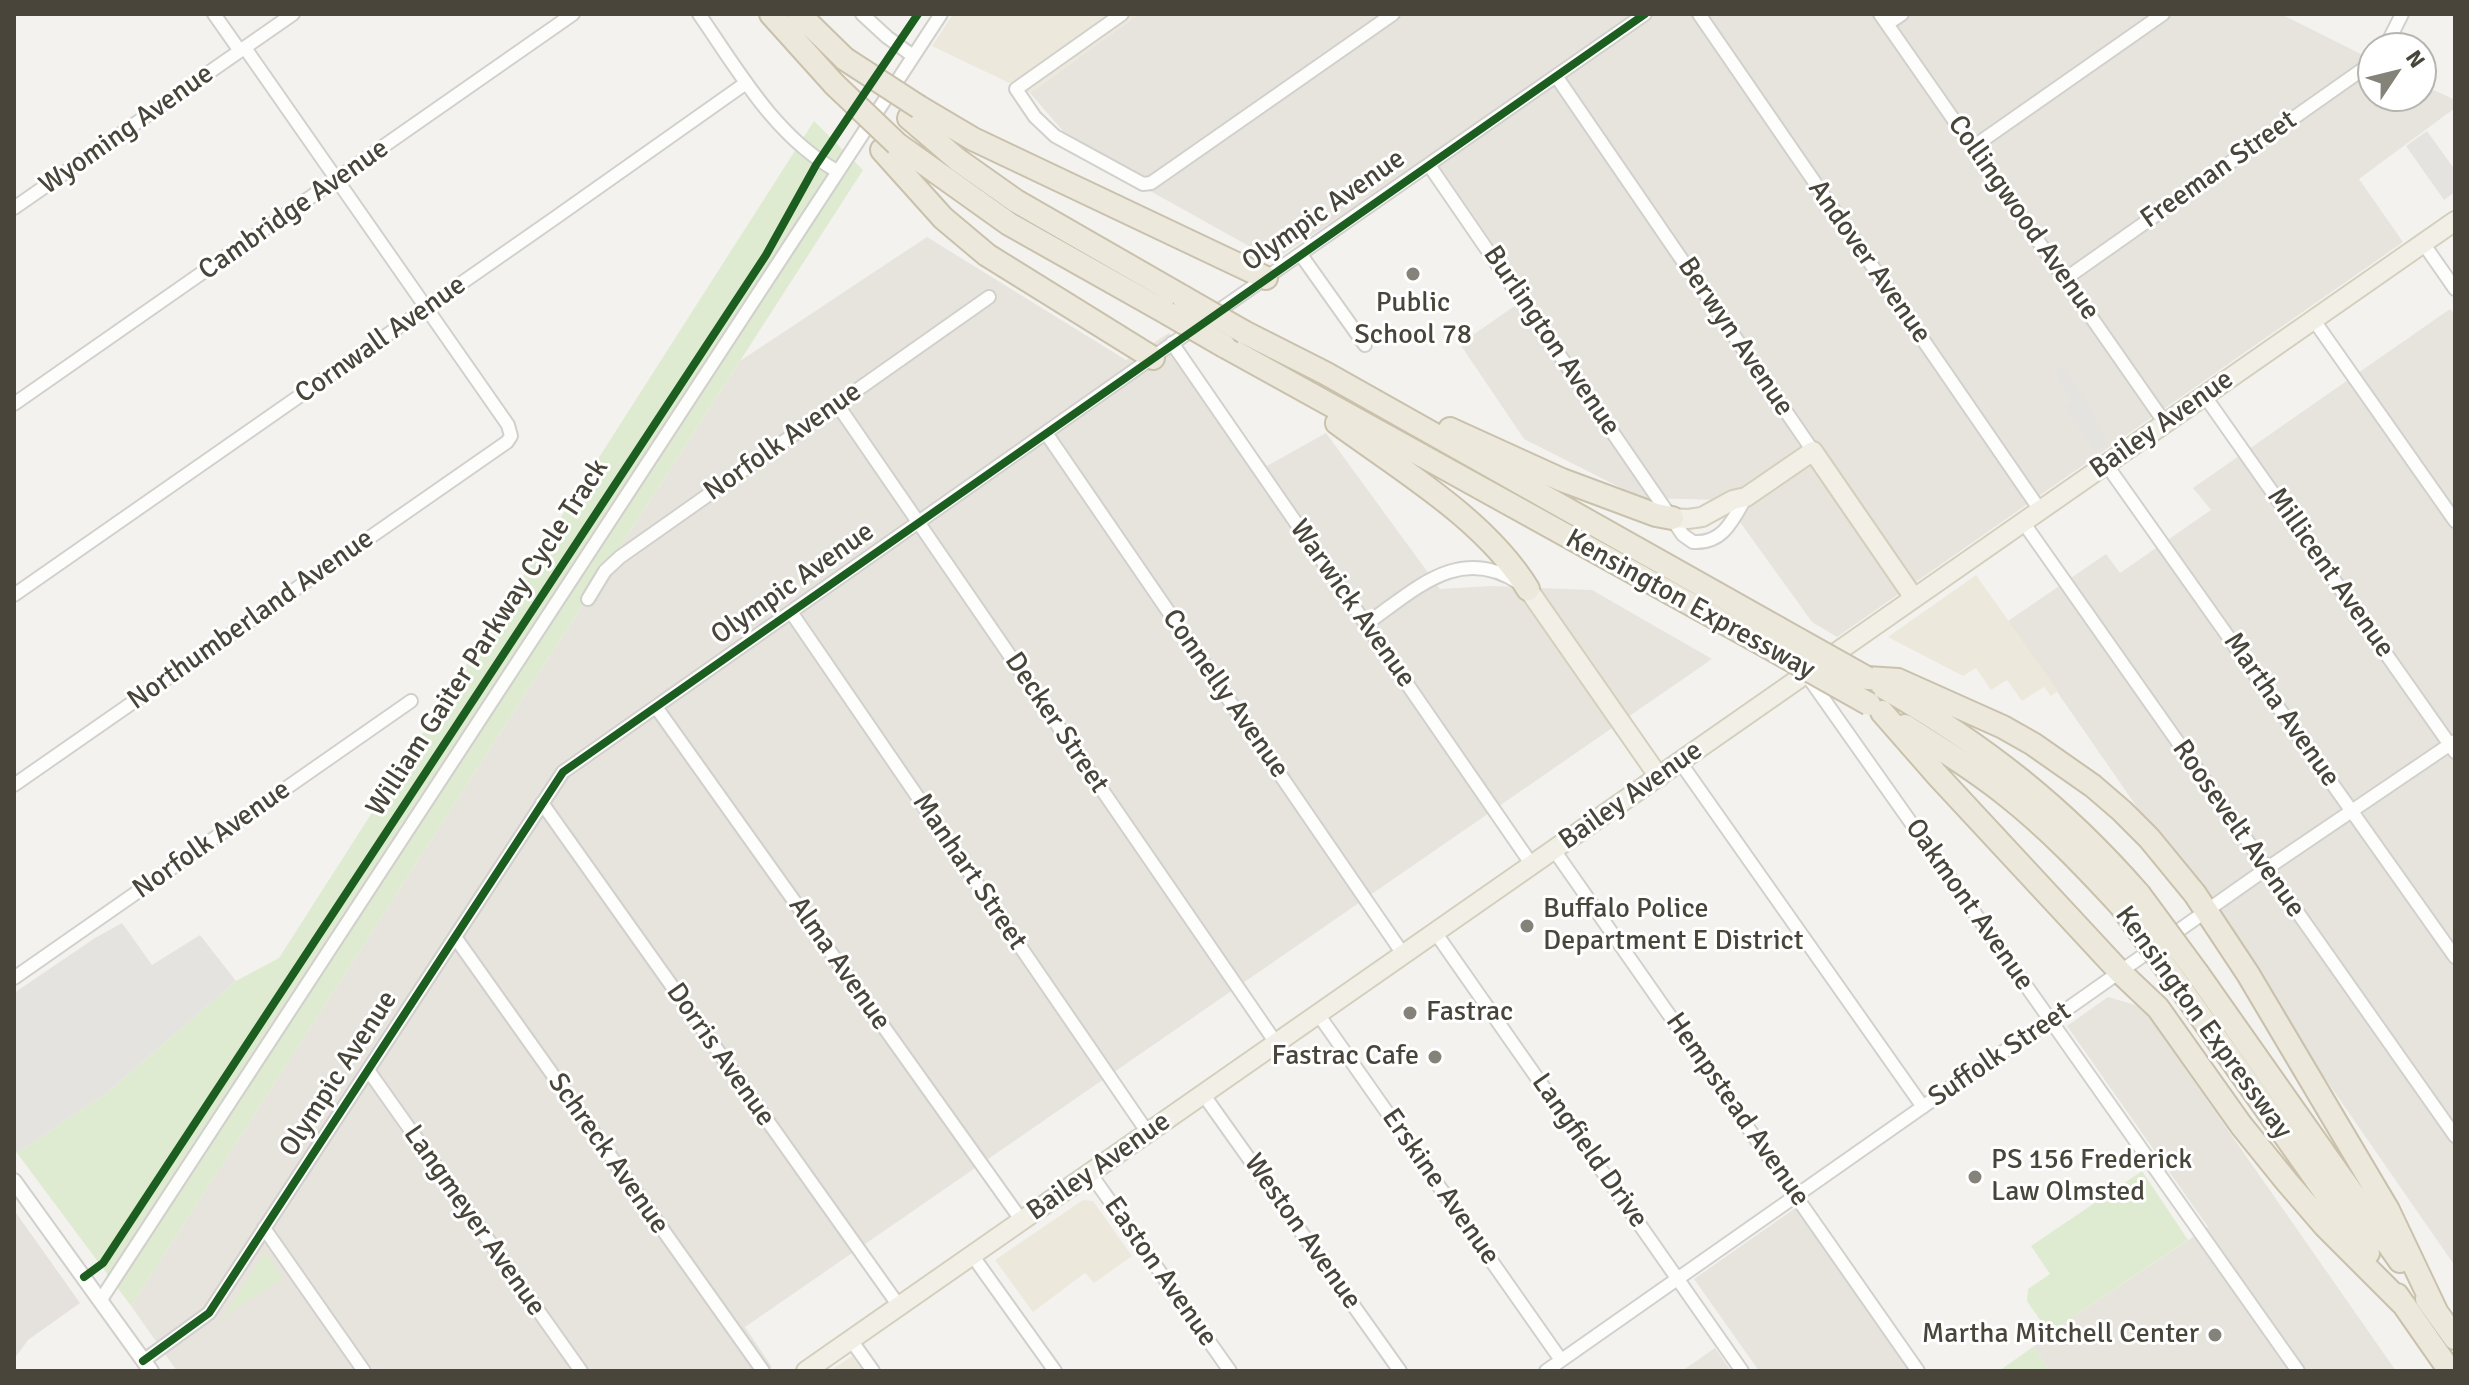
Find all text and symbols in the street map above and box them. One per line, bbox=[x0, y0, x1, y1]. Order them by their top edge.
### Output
north arrow bbox=[2357, 32, 2437, 112]
text: N bbox=[2400, 45, 2431, 73]
street label: Wyoming Avenue bbox=[34, 58, 220, 202]
street label: Freeman Street bbox=[2135, 104, 2303, 236]
street label: Collingwood Avenue bbox=[1940, 109, 2106, 327]
street label: Cambridge Avenue bbox=[193, 132, 395, 288]
street label: Olympic Avenue bbox=[1236, 142, 1412, 280]
street label: Andover Avenue bbox=[1800, 174, 1938, 350]
street label: Burlington Avenue bbox=[1475, 240, 1627, 442]
street label: Berwyn Avenue bbox=[1670, 251, 1800, 423]
marker: Public School 78 bbox=[1404, 265, 1422, 283]
street label: Cornwall Avenue bbox=[289, 269, 473, 411]
place label: Public School 78 bbox=[1354, 287, 1472, 353]
street label: Bailey Avenue bbox=[2084, 363, 2240, 487]
street label: Norfolk Avenue bbox=[698, 375, 868, 509]
street label: William Gaiter Parkway Cycle Track bbox=[360, 453, 616, 823]
street label: Millicent Avenue bbox=[2259, 482, 2401, 664]
street label: Warwick Avenue bbox=[1282, 514, 1422, 694]
street label: Olympic Avenue bbox=[705, 515, 881, 653]
street label: Northumberland Avenue bbox=[122, 522, 380, 718]
street label: Kensington Expressway bbox=[1560, 522, 1820, 688]
street label: Connelly Avenue bbox=[1154, 603, 1296, 785]
street label: Martha Avenue bbox=[2215, 626, 2347, 794]
street label: Decker Street bbox=[997, 646, 1115, 800]
street label: Bailey Avenue bbox=[1553, 734, 1709, 858]
street label: Roosevelt Avenue bbox=[2164, 734, 2312, 924]
street label: Norfolk Avenue bbox=[127, 773, 297, 907]
street label: Manhart Street bbox=[904, 787, 1034, 957]
street label: Oakmont Avenue bbox=[1897, 813, 2041, 997]
street label: Alma Avenue bbox=[781, 891, 897, 1037]
place label: Buffalo Police Department E District bbox=[1543, 893, 1804, 959]
street label: Kensington Expressway bbox=[2107, 900, 2299, 1146]
marker: Buffalo Police Department E District bbox=[1518, 917, 1536, 935]
street label: Dorris Avenue bbox=[658, 977, 782, 1133]
street label: Olympic Avenue bbox=[273, 985, 405, 1163]
street label: Suffolk Street bbox=[1922, 995, 2078, 1115]
place label: Fastrac bbox=[1426, 996, 1513, 1030]
marker: Fastrac bbox=[1401, 1004, 1419, 1022]
street label: Hempstead Avenue bbox=[1658, 1007, 1816, 1213]
place label: Fastrac Cafe bbox=[1272, 1040, 1419, 1074]
marker: Fastrac Cafe bbox=[1426, 1048, 1444, 1066]
street label: Schreck Avenue bbox=[540, 1067, 676, 1241]
street label: Langfield Drive bbox=[1523, 1067, 1655, 1235]
street label: Erskine Avenue bbox=[1374, 1102, 1506, 1272]
street label: Bailey Avenue bbox=[1021, 1105, 1177, 1229]
street label: Langmeyer Avenue bbox=[396, 1119, 552, 1323]
place label: PS 156 Frederick Law Olmsted bbox=[1991, 1144, 2192, 1210]
street label: Weston Avenue bbox=[1236, 1148, 1368, 1316]
marker: PS 156 Frederick Law Olmsted bbox=[1966, 1168, 1984, 1186]
street label: Easton Avenue bbox=[1096, 1191, 1224, 1353]
place label: Martha Mitchell Center bbox=[1922, 1318, 2199, 1352]
marker: Martha Mitchell Center bbox=[2206, 1326, 2224, 1344]

